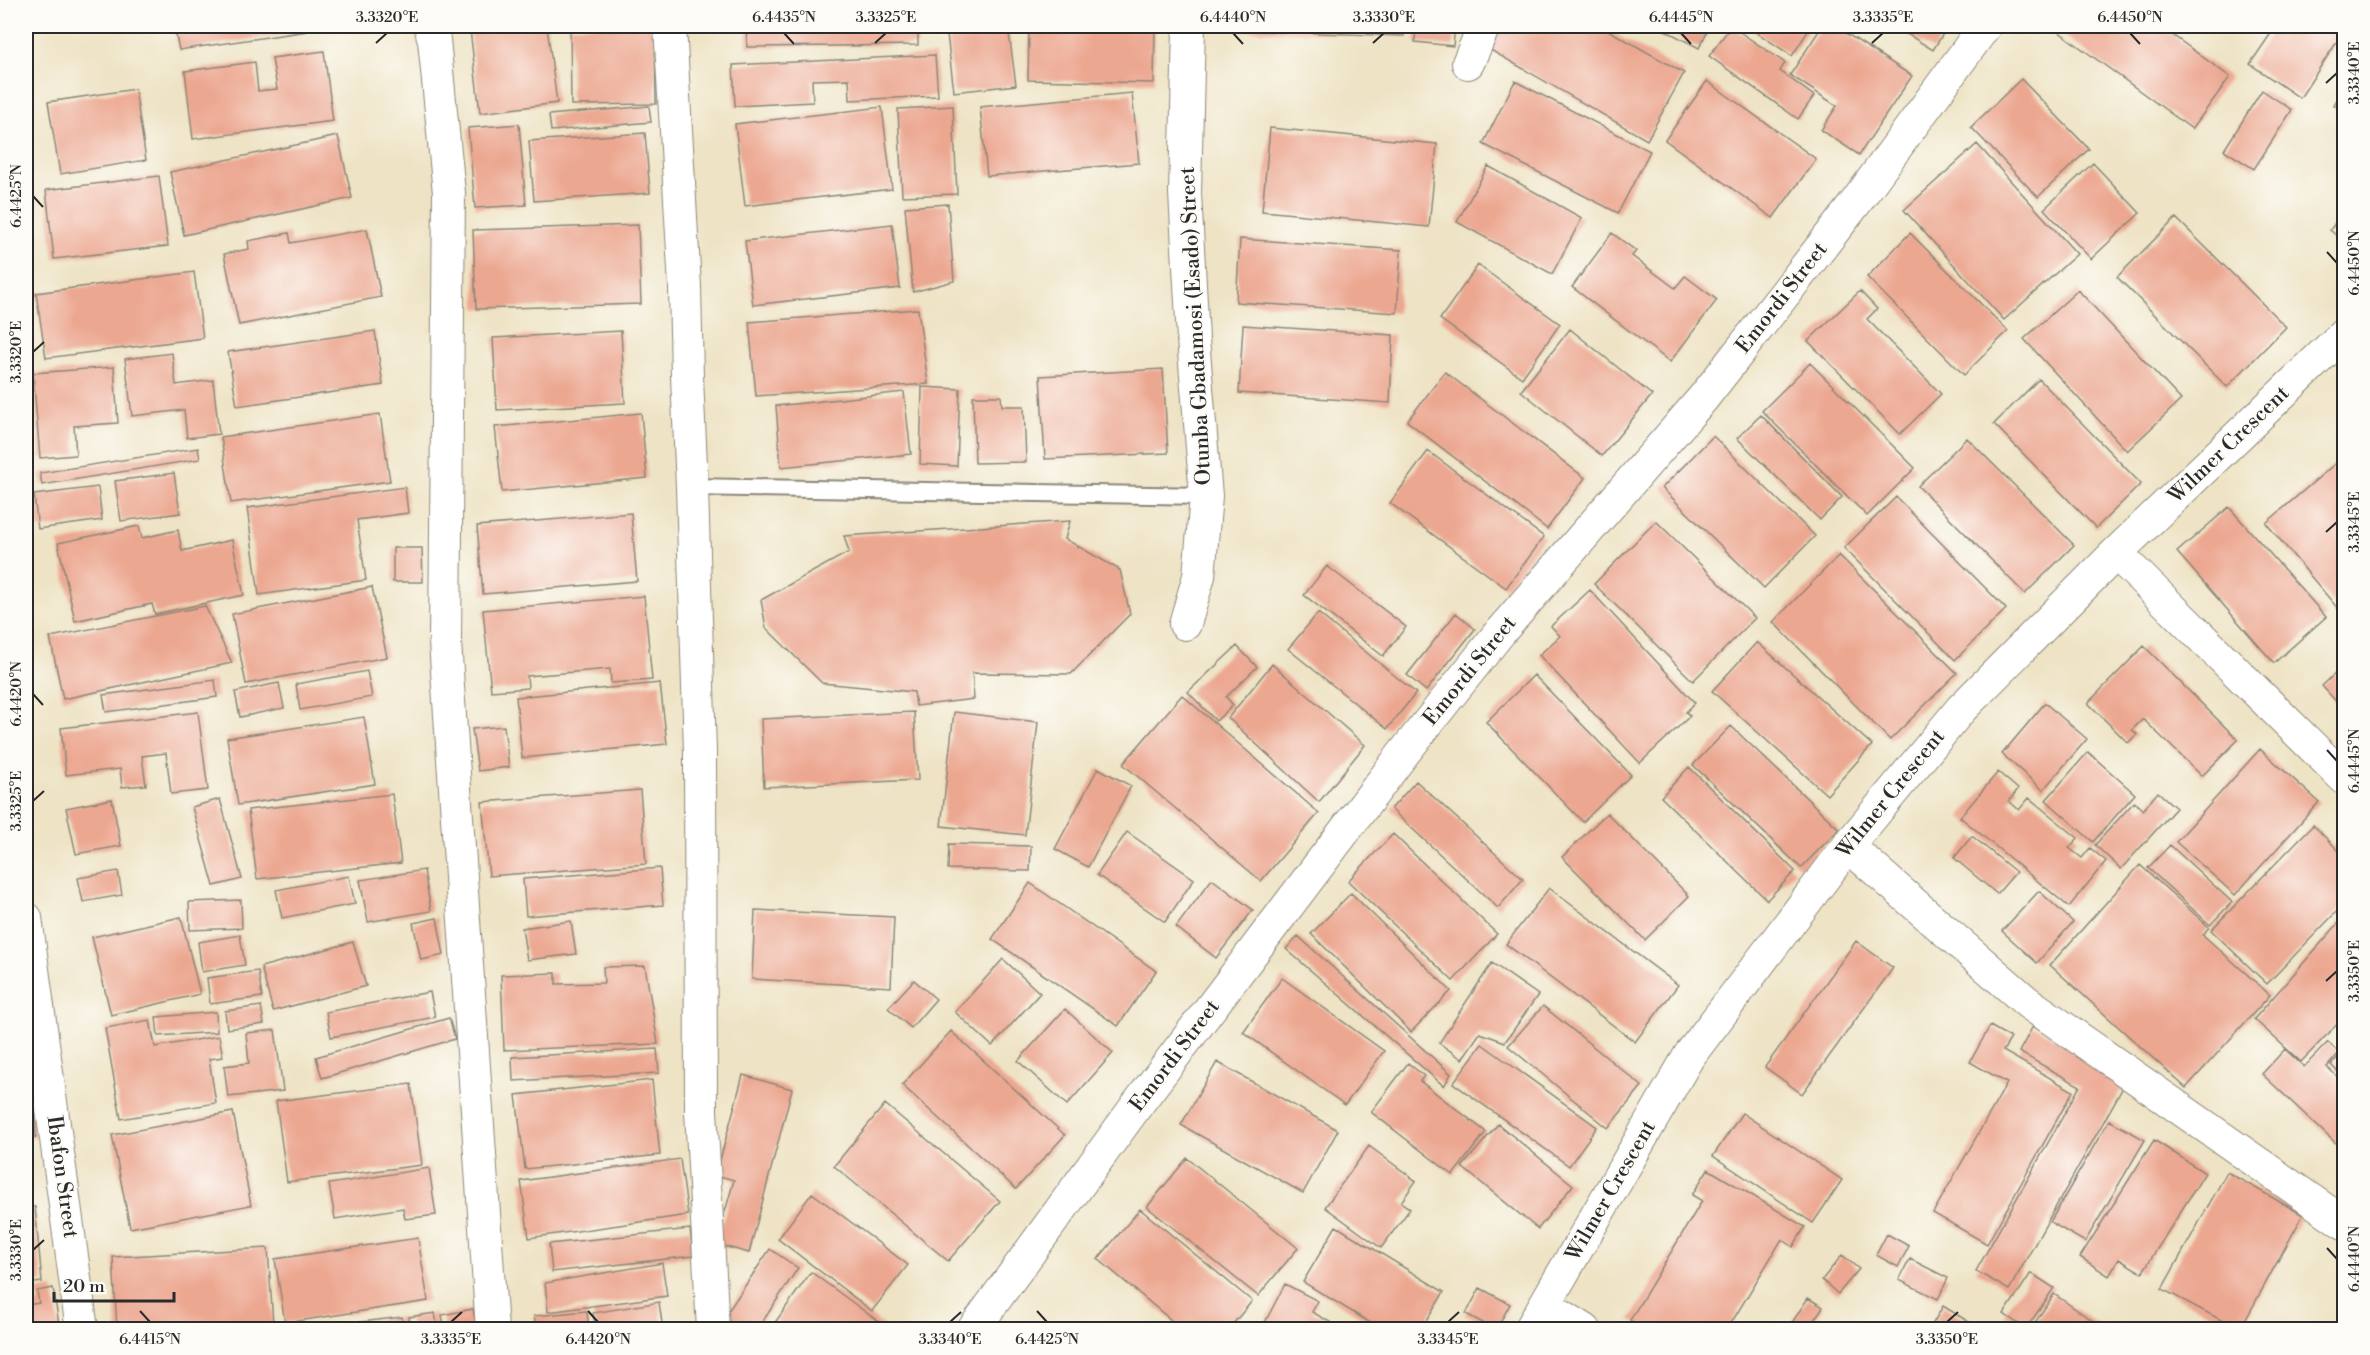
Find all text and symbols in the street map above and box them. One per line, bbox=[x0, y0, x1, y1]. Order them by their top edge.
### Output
text: 3.3320°E bbox=[356, 8, 418, 27]
text: 6.4435°N bbox=[752, 8, 816, 27]
text: 3.3325°E bbox=[856, 8, 916, 27]
text: 6.4440°N bbox=[1200, 8, 1266, 27]
text: 3.3330°E bbox=[1353, 8, 1415, 27]
text: 6.4445°N bbox=[1649, 8, 1713, 27]
text: 3.3335°E bbox=[1853, 8, 1913, 27]
text: 6.4450°N bbox=[2097, 8, 2163, 27]
text: 3.3340°E bbox=[2345, 41, 2364, 105]
text: 6.4425°N bbox=[7, 164, 26, 228]
street label: Otunba Gbadamosi (Esado) Street bbox=[1175, 166, 1217, 486]
text: 6.4450°N bbox=[2345, 230, 2364, 296]
street label: Emordi Street bbox=[1731, 237, 1834, 359]
text: 3.3320°E bbox=[7, 321, 26, 383]
street label: Wilmer Crescent bbox=[2162, 380, 2295, 510]
text: 3.3345°E bbox=[2345, 491, 2364, 553]
street label: Emordi Street bbox=[1418, 610, 1523, 731]
text: 6.4420°N bbox=[7, 661, 26, 727]
street label: Wilmer Crescent bbox=[1831, 724, 1951, 864]
text: 6.4445°N bbox=[2345, 729, 2364, 793]
text: 3.3325°E bbox=[7, 771, 26, 831]
text: 3.3350°E bbox=[2345, 940, 2364, 1002]
street label: Emordi Street bbox=[1124, 994, 1226, 1117]
street label: Ibafon Street bbox=[41, 1114, 84, 1240]
street label: Wilmer Crescent bbox=[1560, 1116, 1662, 1267]
text: 3.3330°E bbox=[7, 1219, 26, 1281]
text: 6.4440°N bbox=[2345, 1226, 2364, 1292]
scale bar bbox=[54, 1265, 174, 1303]
text: 20 m bbox=[63, 1275, 105, 1298]
text: 6.4415°N bbox=[119, 1330, 181, 1349]
text: 3.3335°E bbox=[421, 1330, 481, 1349]
text: 6.4420°N bbox=[565, 1330, 631, 1349]
text: 3.3340°E bbox=[918, 1330, 982, 1349]
text: 6.4425°N bbox=[1015, 1330, 1079, 1349]
text: 3.3345°E bbox=[1417, 1330, 1479, 1349]
text: 3.3350°E bbox=[1916, 1330, 1978, 1349]

